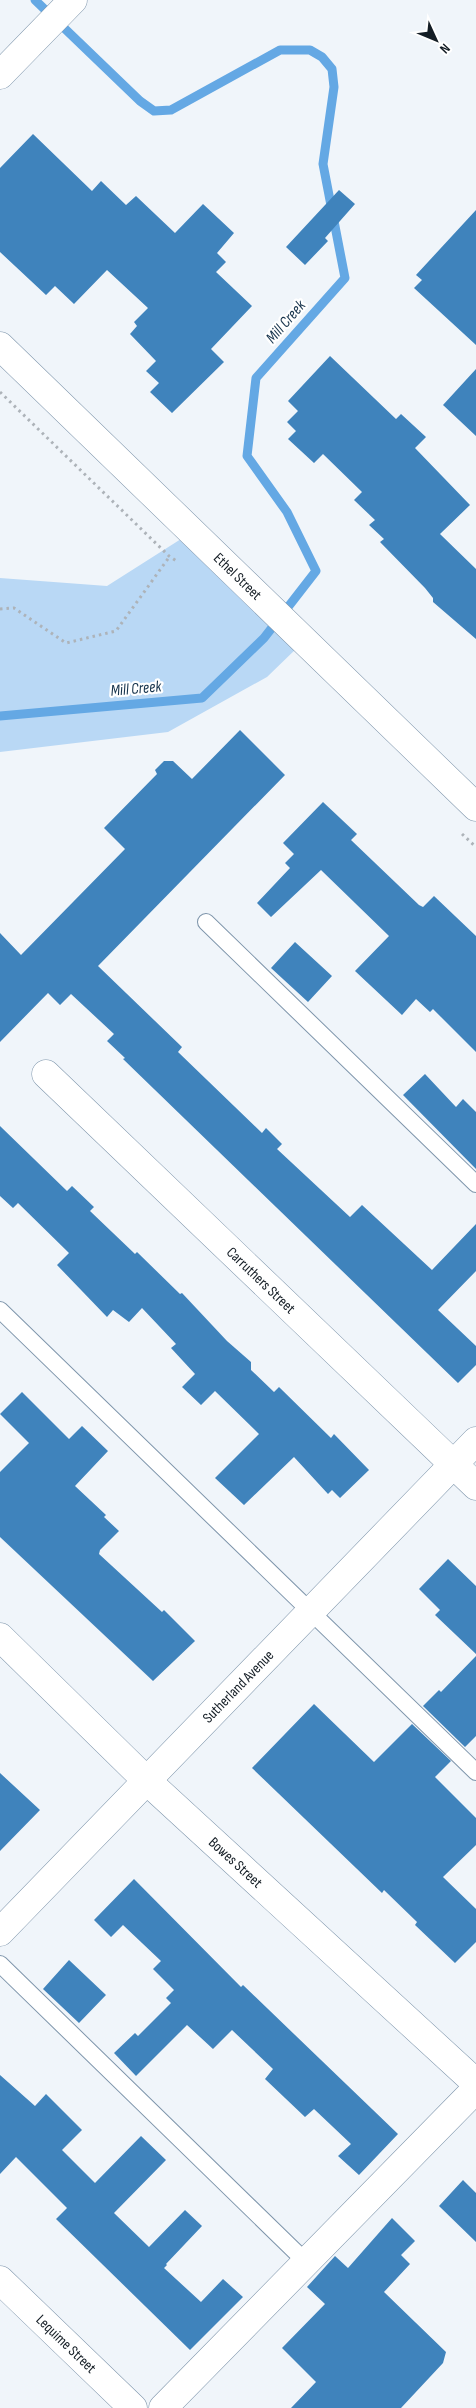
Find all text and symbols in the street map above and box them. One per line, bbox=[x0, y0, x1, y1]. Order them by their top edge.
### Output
north arrow bbox=[411, 15, 461, 65]
text: N bbox=[436, 40, 454, 57]
water label: Mill Creek bbox=[262, 296, 311, 347]
street label: Ethel Street bbox=[210, 549, 266, 604]
water label: Mill Creek bbox=[110, 677, 163, 701]
street label: Carruthers Street bbox=[223, 1243, 300, 1318]
street label: Sutherland Avenue bbox=[198, 1646, 278, 1727]
street label: Bowes Street bbox=[205, 1833, 267, 1892]
street label: Lequime Street bbox=[32, 2310, 101, 2377]

